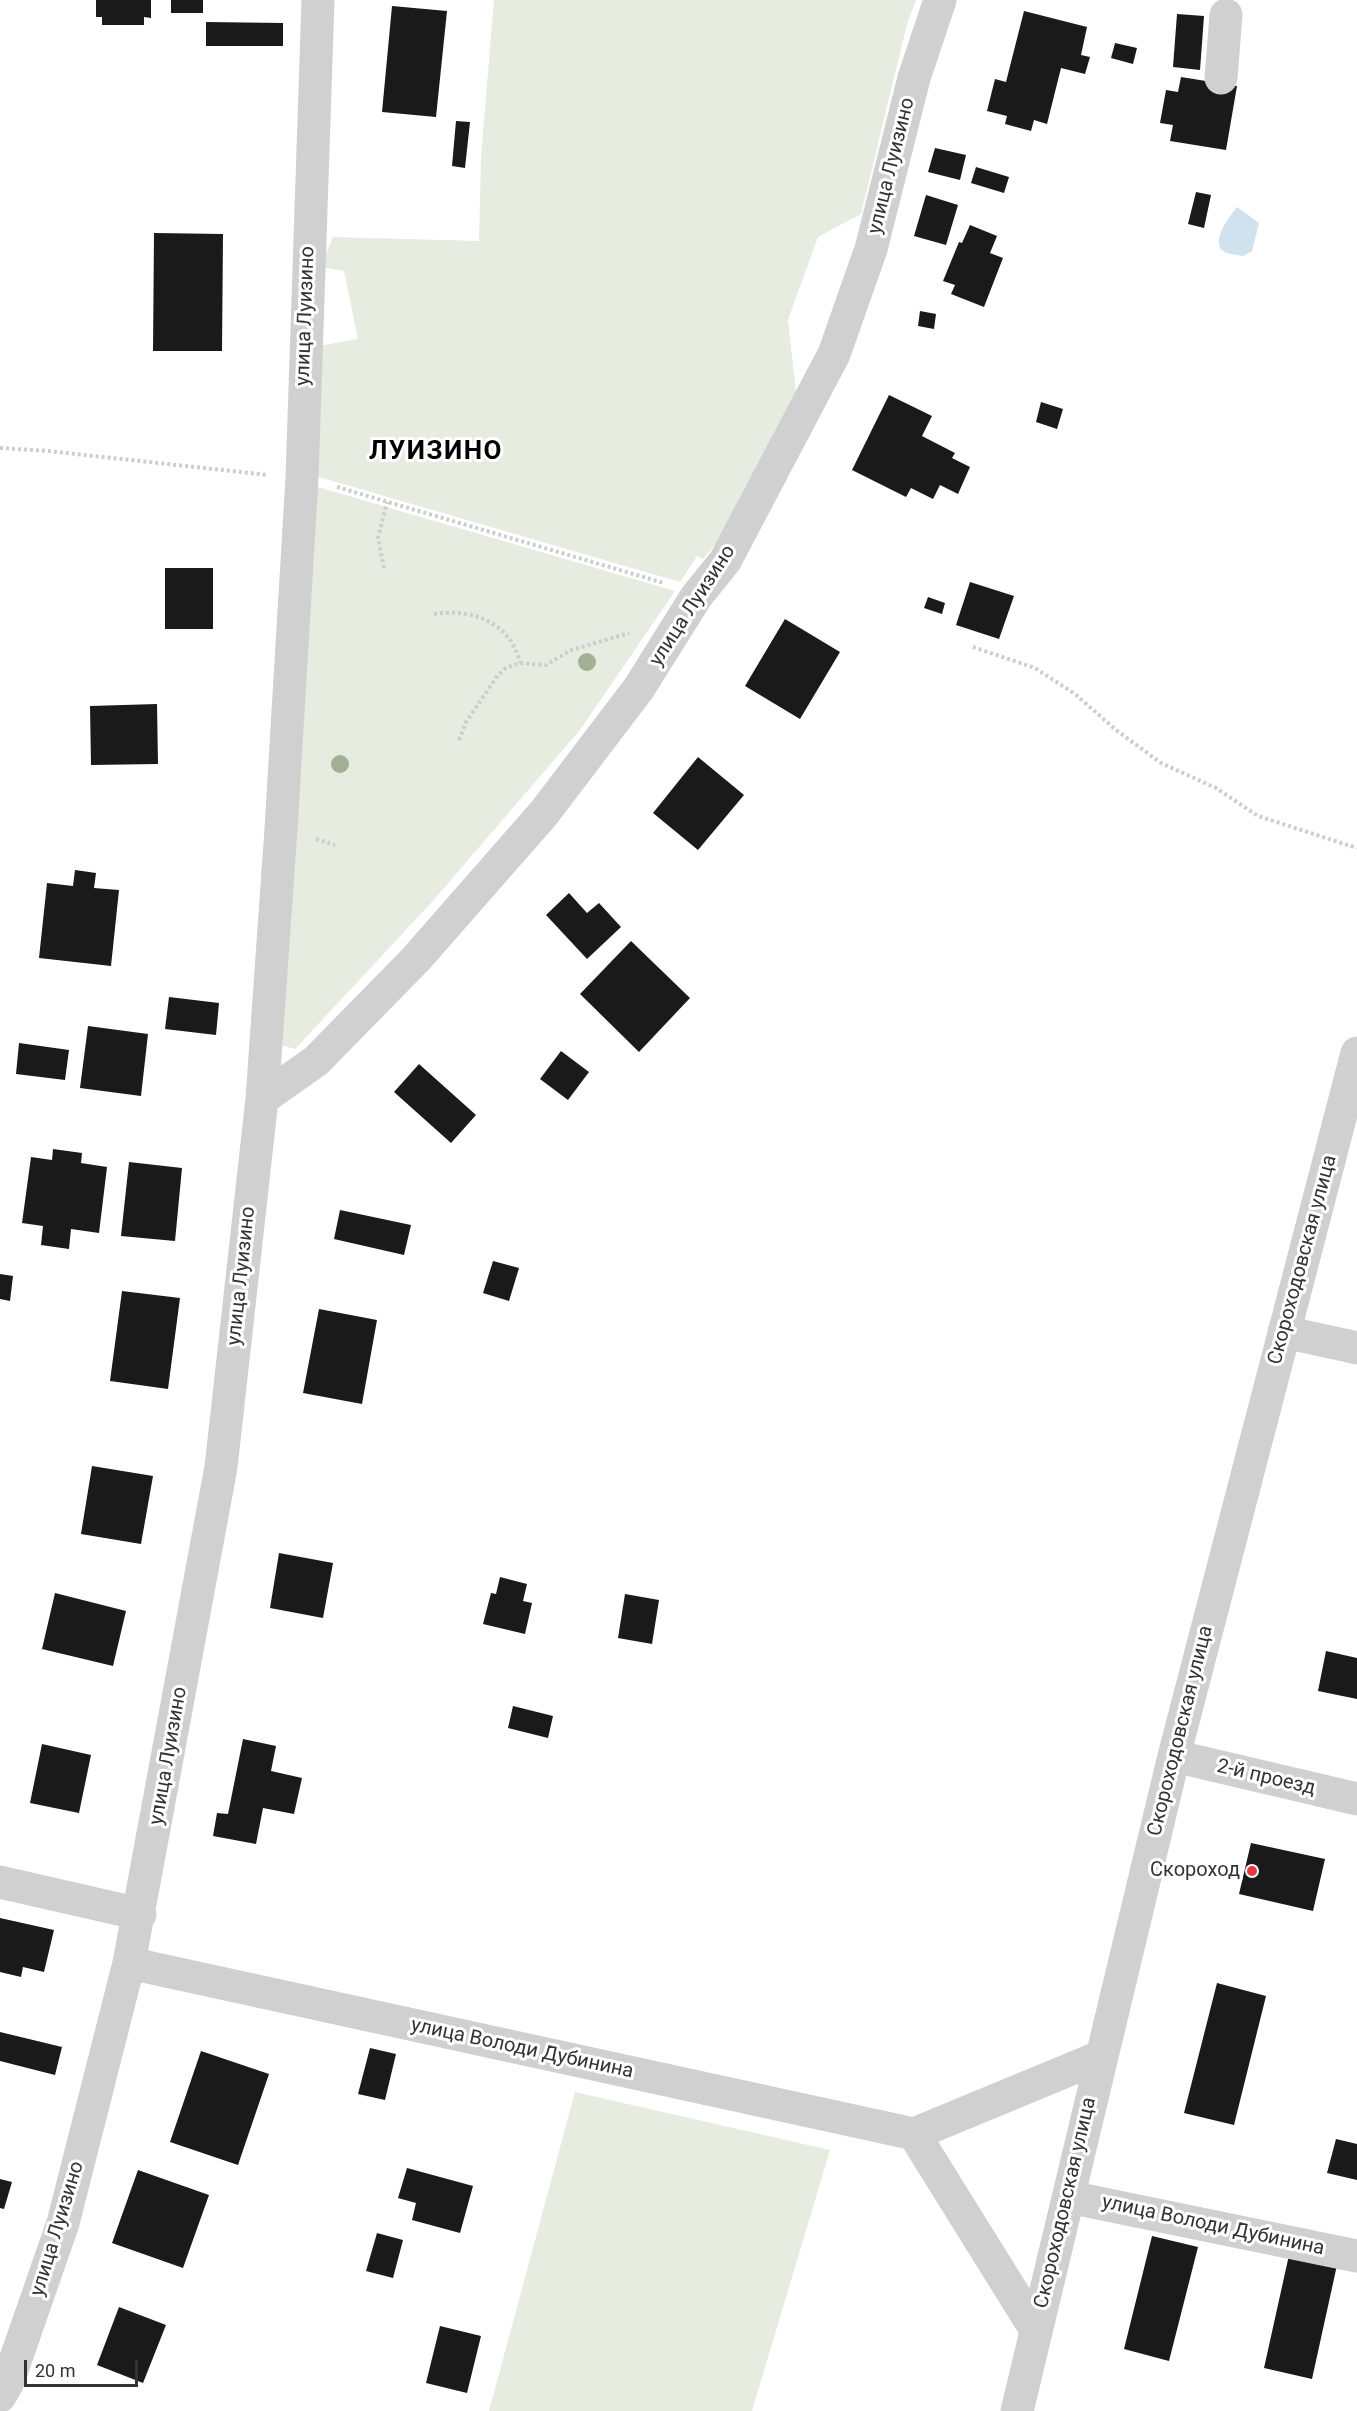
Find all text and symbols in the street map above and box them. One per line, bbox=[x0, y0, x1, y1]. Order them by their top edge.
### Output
street label: улица Луизино bbox=[863, 95, 921, 237]
street label: улица Луизино bbox=[292, 246, 320, 386]
district label: ЛУИЗИНО bbox=[369, 436, 503, 468]
street label: улица Луизино bbox=[645, 541, 741, 671]
street label: Скороходовская улица bbox=[1263, 1153, 1343, 1367]
street label: улица Луизино bbox=[223, 1205, 261, 1347]
street label: Скороходовская улица bbox=[1143, 1623, 1219, 1839]
street label: улица Луизино bbox=[145, 1685, 193, 1827]
street label: 2-й проезд bbox=[1214, 1755, 1318, 1801]
place label: Скороход bbox=[1150, 1859, 1240, 1883]
marker: Скороход bbox=[1245, 1864, 1259, 1878]
street label: улица Володи Дубинина bbox=[409, 2014, 635, 2084]
street label: Скороходовская улица bbox=[1030, 2095, 1102, 2311]
street label: улица Луизино bbox=[26, 2159, 90, 2299]
street label: улица Володи Дубинина bbox=[1100, 2191, 1326, 2261]
scale bar bbox=[27, 2348, 141, 2386]
text: 20 m bbox=[35, 2360, 75, 2381]

